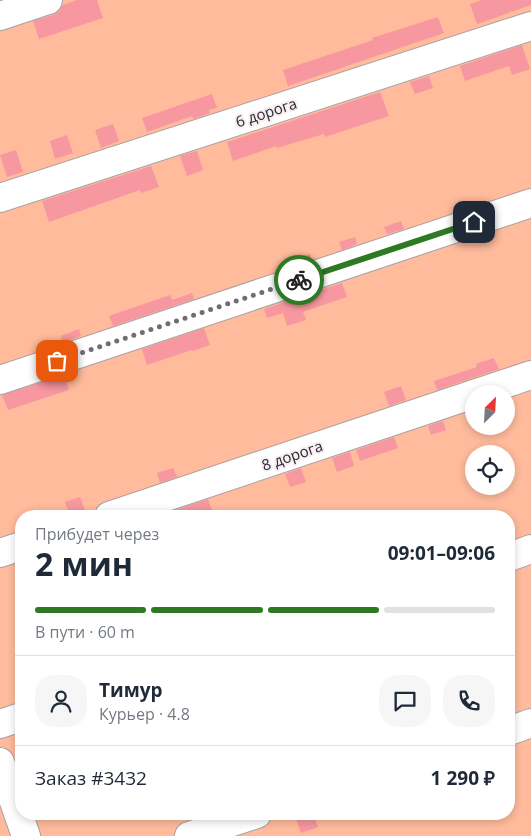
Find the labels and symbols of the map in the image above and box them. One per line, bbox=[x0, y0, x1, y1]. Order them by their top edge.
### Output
street label: 6 дорога bbox=[233, 93, 299, 131]
pin bbox=[453, 201, 495, 243]
courier bbox=[274, 255, 324, 305]
pin bbox=[36, 340, 78, 382]
north arrow bbox=[465, 385, 515, 435]
street label: 8 дорога bbox=[259, 435, 325, 475]

